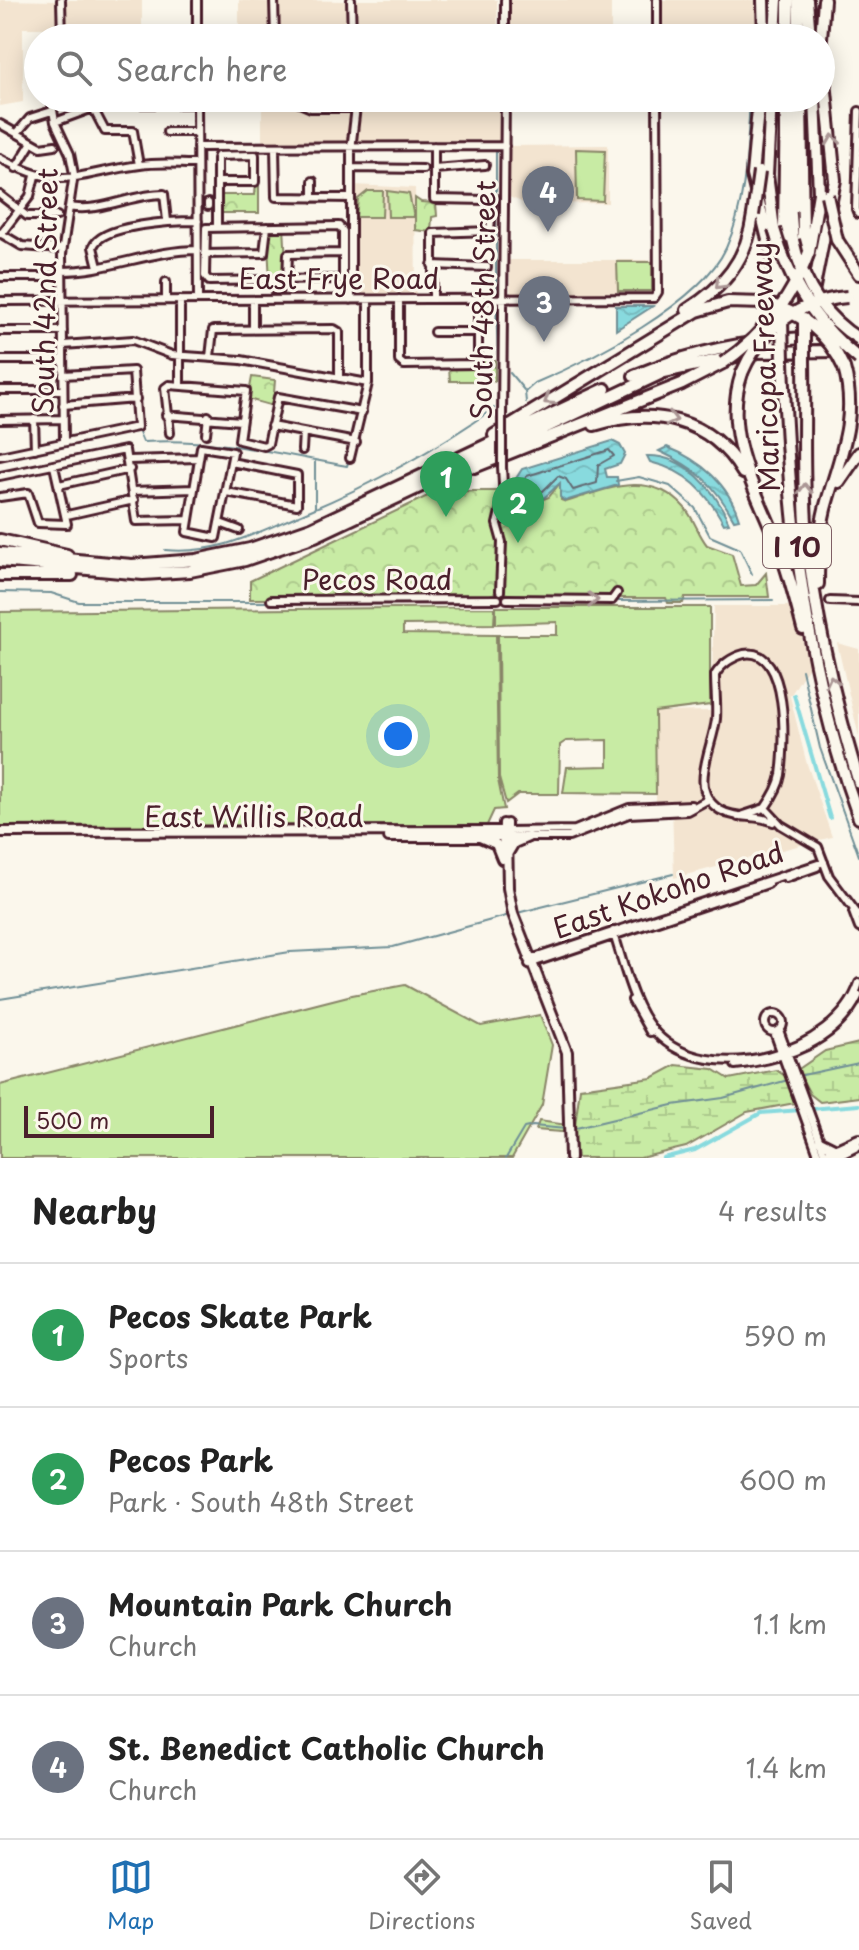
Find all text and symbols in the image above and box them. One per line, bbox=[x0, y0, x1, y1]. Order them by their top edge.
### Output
search box bbox=[24, 24, 835, 112]
icon: search bbox=[52, 46, 96, 90]
text: Search here bbox=[116, 46, 288, 91]
one-way arrow bbox=[825, 133, 842, 147]
pin: 4 bbox=[522, 166, 574, 232]
street label: South 42nd Street bbox=[20, 168, 68, 414]
street label: South 48th Street bbox=[458, 180, 506, 420]
street label: Maricopa Freeway bbox=[738, 241, 790, 493]
street label: East Frye Road bbox=[239, 256, 439, 299]
one-way arrow bbox=[715, 275, 730, 289]
pin: 3 bbox=[518, 276, 570, 342]
one-way arrow bbox=[544, 390, 558, 405]
one-way arrow bbox=[665, 410, 679, 427]
pin: 1 bbox=[420, 451, 472, 517]
pin: 2 bbox=[492, 477, 544, 543]
one-way arrow bbox=[796, 482, 813, 495]
road number: I 10 bbox=[763, 524, 831, 568]
street label: Pecos Road bbox=[302, 557, 452, 600]
one-way arrow bbox=[587, 591, 600, 609]
one-way arrow bbox=[824, 674, 841, 688]
your location bbox=[378, 716, 418, 756]
street label: East Willis Road bbox=[144, 794, 364, 837]
street label: East Kokoho Road bbox=[547, 829, 789, 949]
scale bar bbox=[24, 1102, 214, 1138]
text: 500 m bbox=[36, 1103, 109, 1136]
text: Nearby bbox=[32, 1184, 157, 1236]
text: 4 results bbox=[718, 1191, 827, 1230]
text: Pecos Skate Park bbox=[108, 1293, 372, 1338]
text: 1 bbox=[52, 1316, 64, 1355]
text: 590 m bbox=[743, 1316, 827, 1355]
text: Sports bbox=[108, 1338, 188, 1377]
text: Pecos Park bbox=[108, 1437, 273, 1482]
text: 2 bbox=[49, 1460, 67, 1499]
text: 600 m bbox=[739, 1460, 827, 1499]
text: Park · South 48th Street bbox=[108, 1482, 414, 1521]
text: Mountain Park Church bbox=[108, 1581, 453, 1626]
text: 3 bbox=[49, 1604, 67, 1643]
text: 1.1 km bbox=[753, 1604, 827, 1643]
text: Church bbox=[108, 1626, 197, 1665]
text: St. Benedict Catholic Church bbox=[108, 1725, 545, 1770]
text: 4 bbox=[49, 1748, 67, 1787]
text: 1.4 km bbox=[746, 1748, 827, 1787]
text: Church bbox=[108, 1770, 197, 1809]
tab: Map bbox=[107, 1855, 154, 1936]
tab: Directions bbox=[368, 1855, 475, 1936]
tab: Saved bbox=[689, 1855, 752, 1936]

